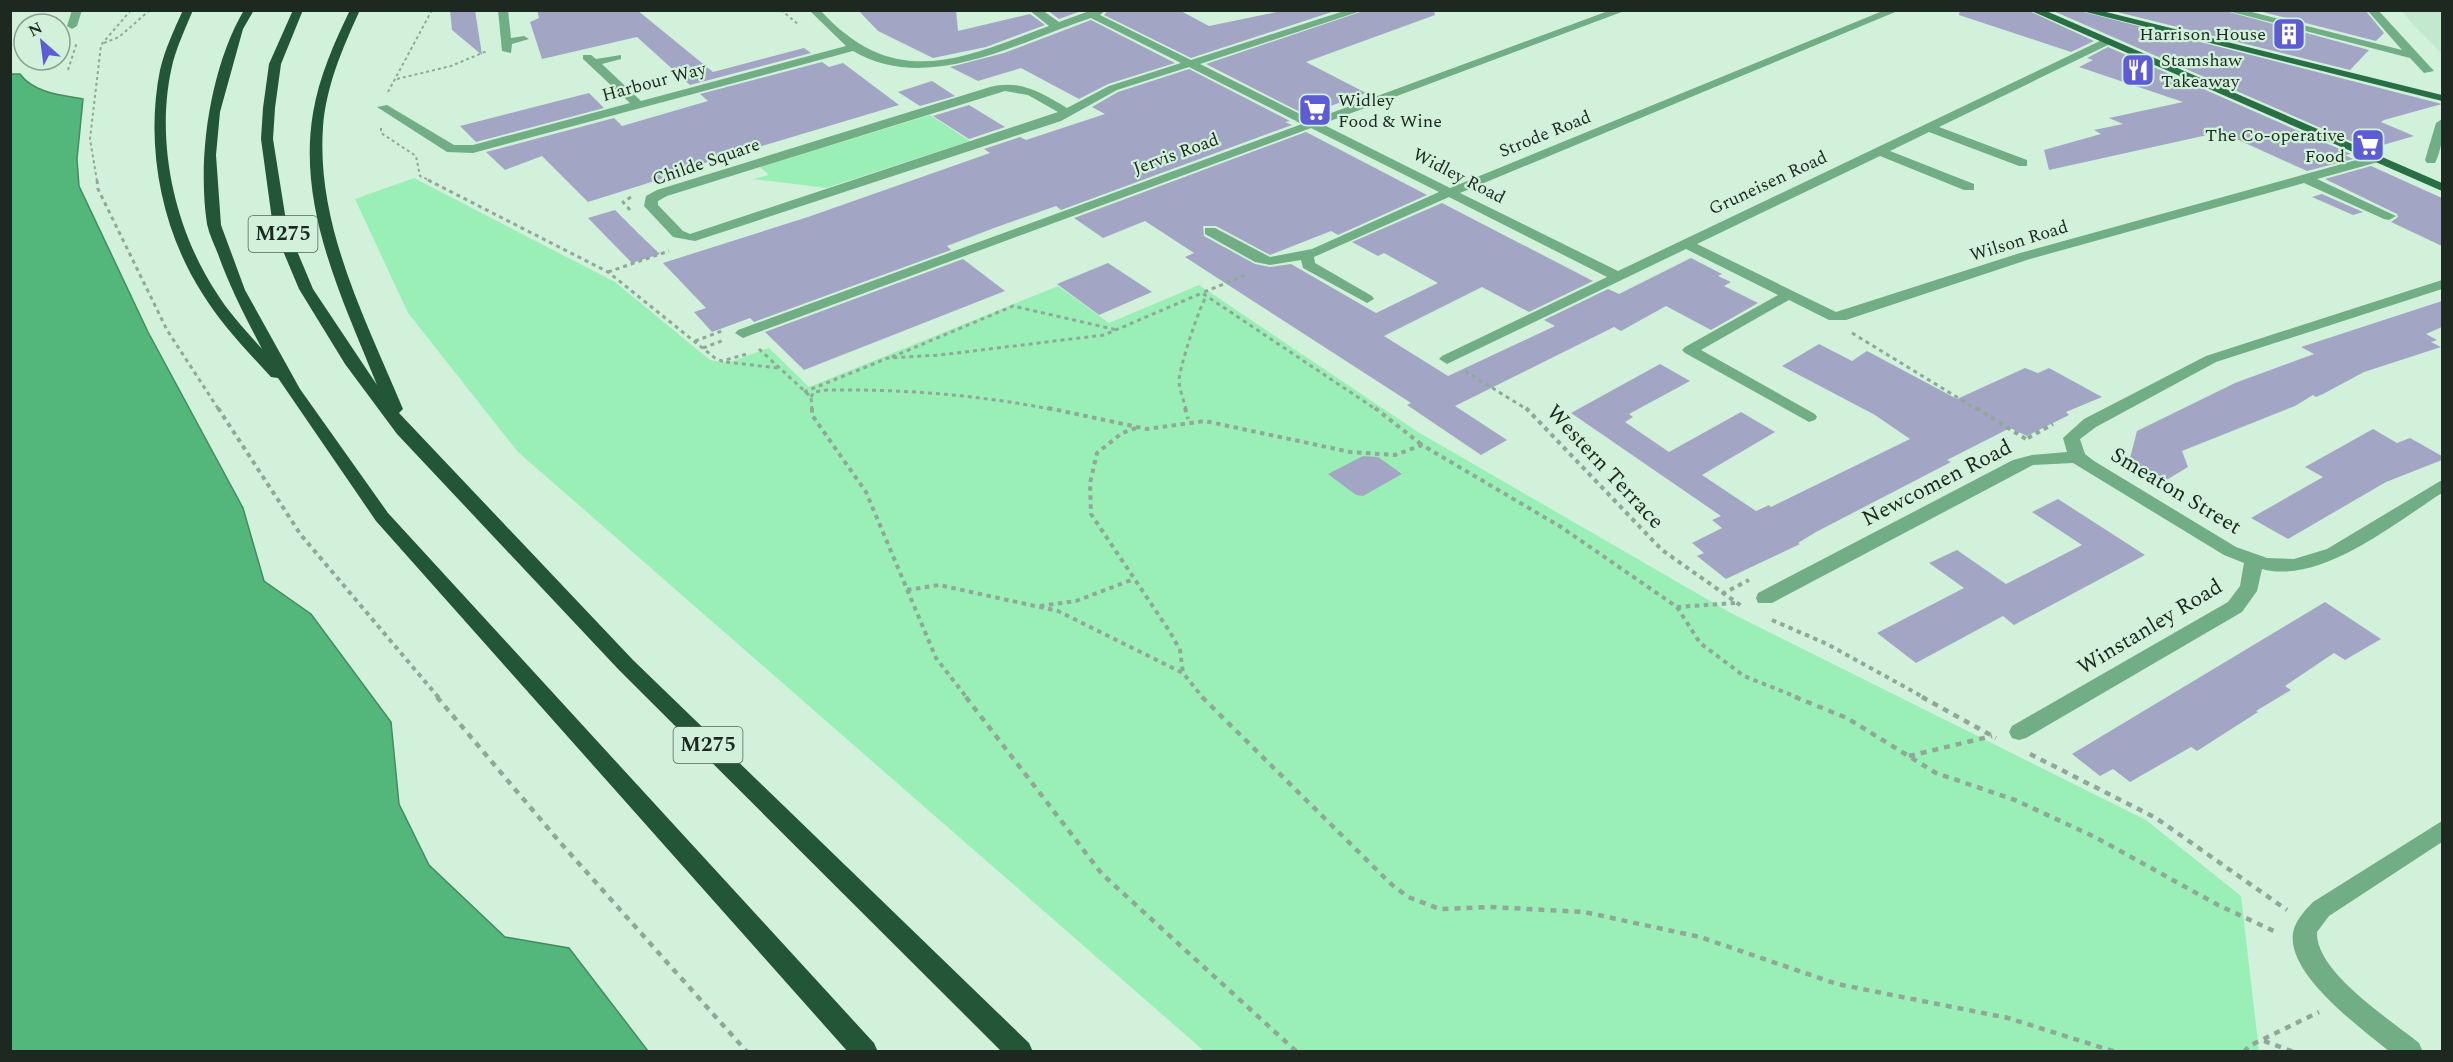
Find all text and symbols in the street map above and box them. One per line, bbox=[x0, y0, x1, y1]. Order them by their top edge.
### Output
north arrow bbox=[12, 12, 72, 72]
text: N bbox=[24, 16, 47, 43]
building icon: Harrison House bbox=[2271, 16, 2307, 52]
place label: Harrison House bbox=[2139, 21, 2266, 48]
place label: Stamshaw Takeaway bbox=[2161, 47, 2242, 95]
restaurant icon: Stamshaw Takeaway bbox=[2120, 52, 2156, 88]
street label: Harbour Way bbox=[599, 55, 710, 109]
place label: Widley Food & Wine bbox=[1338, 87, 1442, 135]
supermarket icon: Widley Food & Wine bbox=[1297, 92, 1333, 128]
street label: Strode Road bbox=[1495, 103, 1595, 165]
place label: The Co-operative Food bbox=[2205, 122, 2345, 170]
street label: Jervis Road bbox=[1129, 126, 1223, 182]
supermarket icon: The Co-operative Food bbox=[2350, 127, 2386, 163]
street label: Childe Square bbox=[648, 131, 764, 193]
street label: Widley Road bbox=[1408, 141, 1510, 211]
street label: Gruneisen Road bbox=[1704, 144, 1832, 222]
street label: Wilson Road bbox=[1967, 213, 2071, 269]
road number: M275 bbox=[248, 216, 318, 252]
street label: Western Terrace bbox=[1538, 397, 1672, 537]
street label: Newcomen Road bbox=[1856, 431, 2018, 535]
street label: Smeaton Street bbox=[2104, 439, 2248, 543]
street label: Winstanley Road bbox=[2071, 571, 2229, 683]
road number: M275 bbox=[674, 727, 742, 763]

